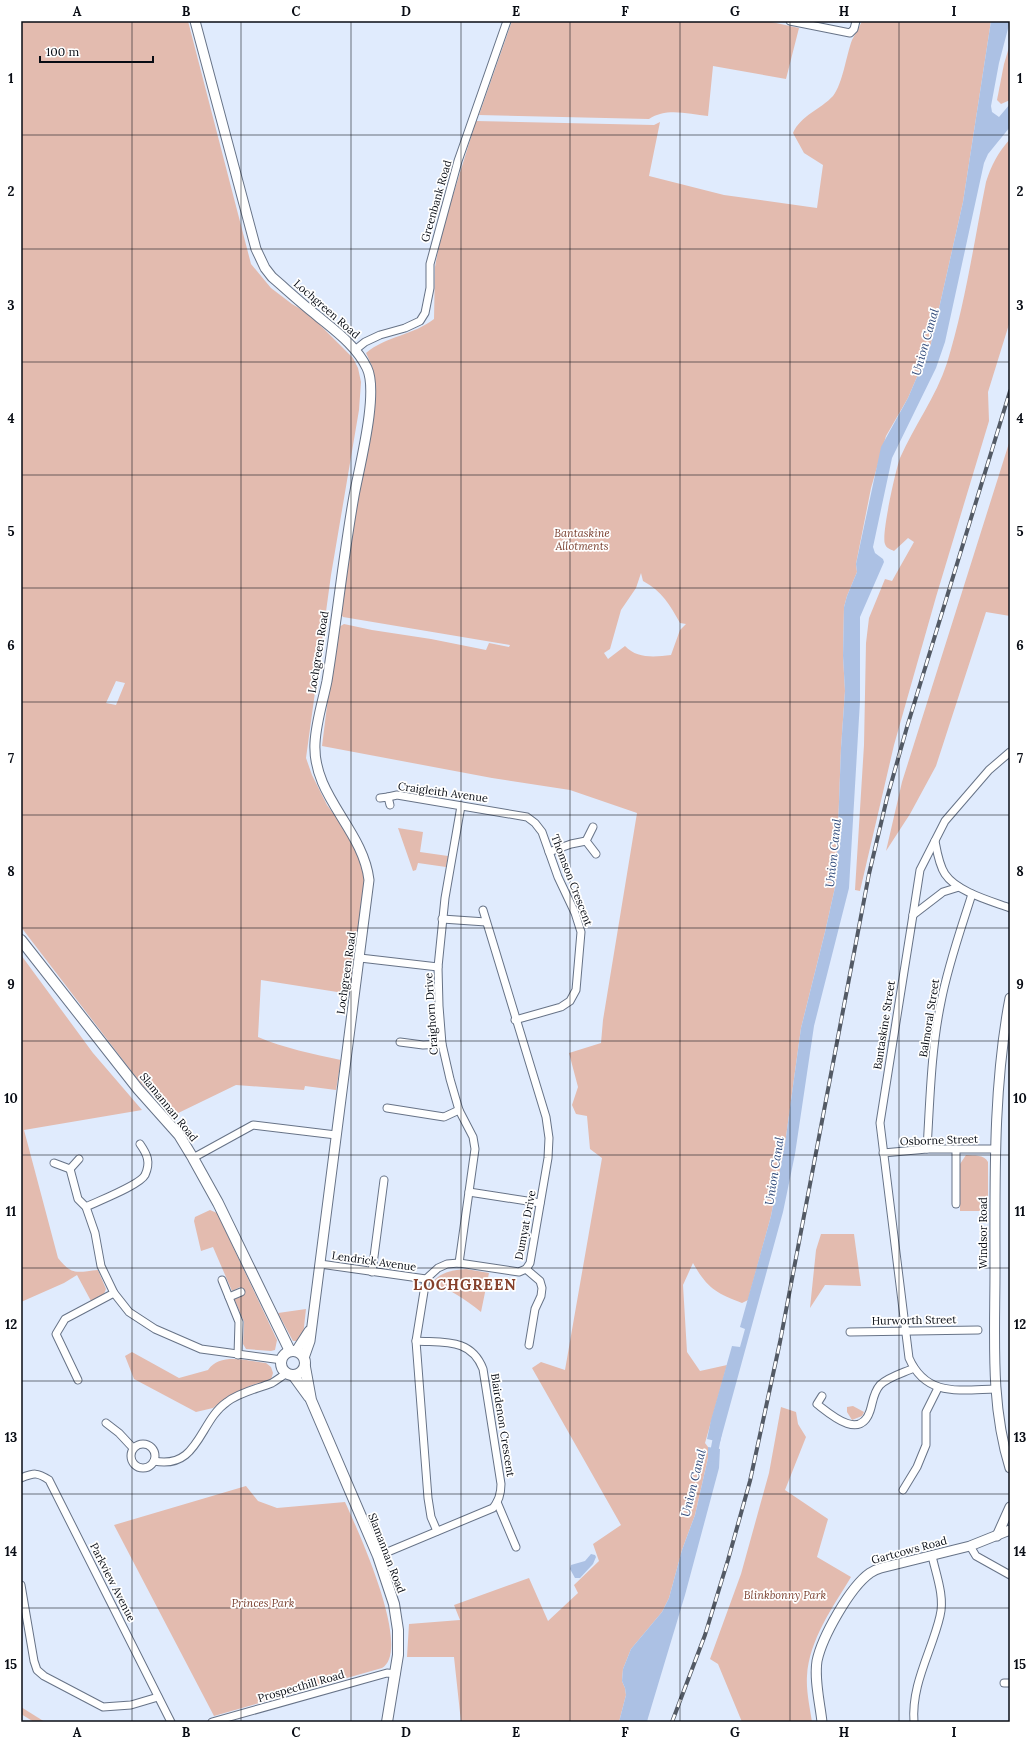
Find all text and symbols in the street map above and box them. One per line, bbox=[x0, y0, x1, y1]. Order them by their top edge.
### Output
text: A bbox=[73, 3, 82, 20]
text: B bbox=[182, 3, 191, 20]
text: C bbox=[292, 3, 301, 20]
text: D bbox=[401, 3, 411, 20]
text: E bbox=[512, 3, 520, 20]
text: F bbox=[621, 3, 629, 20]
text: G bbox=[730, 3, 740, 20]
text: H bbox=[839, 3, 849, 20]
text: I bbox=[951, 3, 957, 20]
scale bar bbox=[40, 38, 153, 64]
text: 100 m bbox=[46, 44, 79, 59]
text: 1 bbox=[8, 70, 14, 87]
text: 1 bbox=[1017, 70, 1023, 87]
street label: Greenbank Road bbox=[418, 158, 455, 244]
text: 2 bbox=[8, 183, 15, 200]
text: 2 bbox=[1017, 183, 1024, 200]
street label: Lochgreen Road bbox=[291, 277, 363, 342]
text: 3 bbox=[7, 297, 15, 314]
text: 3 bbox=[1016, 297, 1024, 314]
water label: Union Canal bbox=[908, 306, 942, 377]
text: 4 bbox=[7, 410, 15, 427]
text: 4 bbox=[1016, 410, 1024, 427]
text: 5 bbox=[7, 523, 15, 540]
text: 5 bbox=[1016, 523, 1024, 540]
park label: Bantaskine Allotments bbox=[554, 526, 610, 553]
street label: Lochgreen Road bbox=[305, 610, 331, 694]
text: 6 bbox=[7, 637, 15, 654]
text: 6 bbox=[1016, 637, 1024, 654]
text: 7 bbox=[8, 750, 14, 767]
text: 7 bbox=[1017, 750, 1023, 767]
street label: Craigleith Avenue bbox=[397, 779, 489, 805]
water label: Union Canal bbox=[822, 817, 844, 888]
street label: Thomson Crescent bbox=[548, 832, 596, 928]
text: 8 bbox=[7, 863, 15, 880]
text: 8 bbox=[1016, 863, 1024, 880]
street label: Lochgreen Road bbox=[333, 931, 359, 1015]
street label: Craighorn Drive bbox=[421, 972, 441, 1056]
text: 9 bbox=[7, 976, 15, 993]
text: 9 bbox=[1016, 976, 1024, 993]
street label: Balmoral Street bbox=[916, 977, 942, 1058]
street label: Bantaskine Street bbox=[870, 979, 898, 1070]
street label: Slamannan Road bbox=[137, 1070, 201, 1145]
text: 10 bbox=[4, 1090, 18, 1107]
text: 10 bbox=[1013, 1090, 1027, 1107]
street label: Osborne Street bbox=[900, 1132, 979, 1148]
water label: Union Canal bbox=[761, 1135, 787, 1206]
street label: Dumyat Drive bbox=[511, 1189, 539, 1261]
street label: Windsor Road bbox=[976, 1197, 990, 1269]
text: 11 bbox=[6, 1203, 16, 1220]
text: 11 bbox=[1015, 1203, 1025, 1220]
street label: Lendrick Avenue bbox=[331, 1248, 417, 1274]
district label: LOCHGREEN bbox=[413, 1275, 517, 1294]
street label: Hurworth Street bbox=[872, 1312, 957, 1328]
text: 12 bbox=[5, 1316, 17, 1333]
text: 12 bbox=[1014, 1316, 1026, 1333]
street label: Blairdenon Crescent bbox=[488, 1372, 518, 1478]
text: 13 bbox=[5, 1429, 17, 1446]
text: 13 bbox=[1014, 1429, 1026, 1446]
water label: Union Canal bbox=[677, 1447, 709, 1518]
street label: Slamannan Road bbox=[365, 1511, 409, 1595]
street label: Gartcows Road bbox=[870, 1533, 949, 1567]
street label: Parkview Avenue bbox=[87, 1540, 139, 1624]
text: 14 bbox=[5, 1543, 17, 1560]
text: 14 bbox=[1014, 1543, 1026, 1560]
park label: Blinkbonny Park bbox=[744, 1588, 827, 1602]
park label: Princes Park bbox=[231, 1596, 295, 1610]
text: 15 bbox=[5, 1656, 17, 1673]
text: 15 bbox=[1014, 1656, 1026, 1673]
street label: Prospecthill Road bbox=[256, 1667, 346, 1705]
text: A bbox=[73, 1724, 82, 1741]
text: B bbox=[182, 1724, 191, 1741]
text: C bbox=[292, 1724, 301, 1741]
text: D bbox=[401, 1724, 411, 1741]
text: E bbox=[512, 1724, 520, 1741]
text: F bbox=[621, 1724, 629, 1741]
text: G bbox=[730, 1724, 740, 1741]
text: H bbox=[839, 1724, 849, 1741]
text: I bbox=[951, 1724, 957, 1741]

